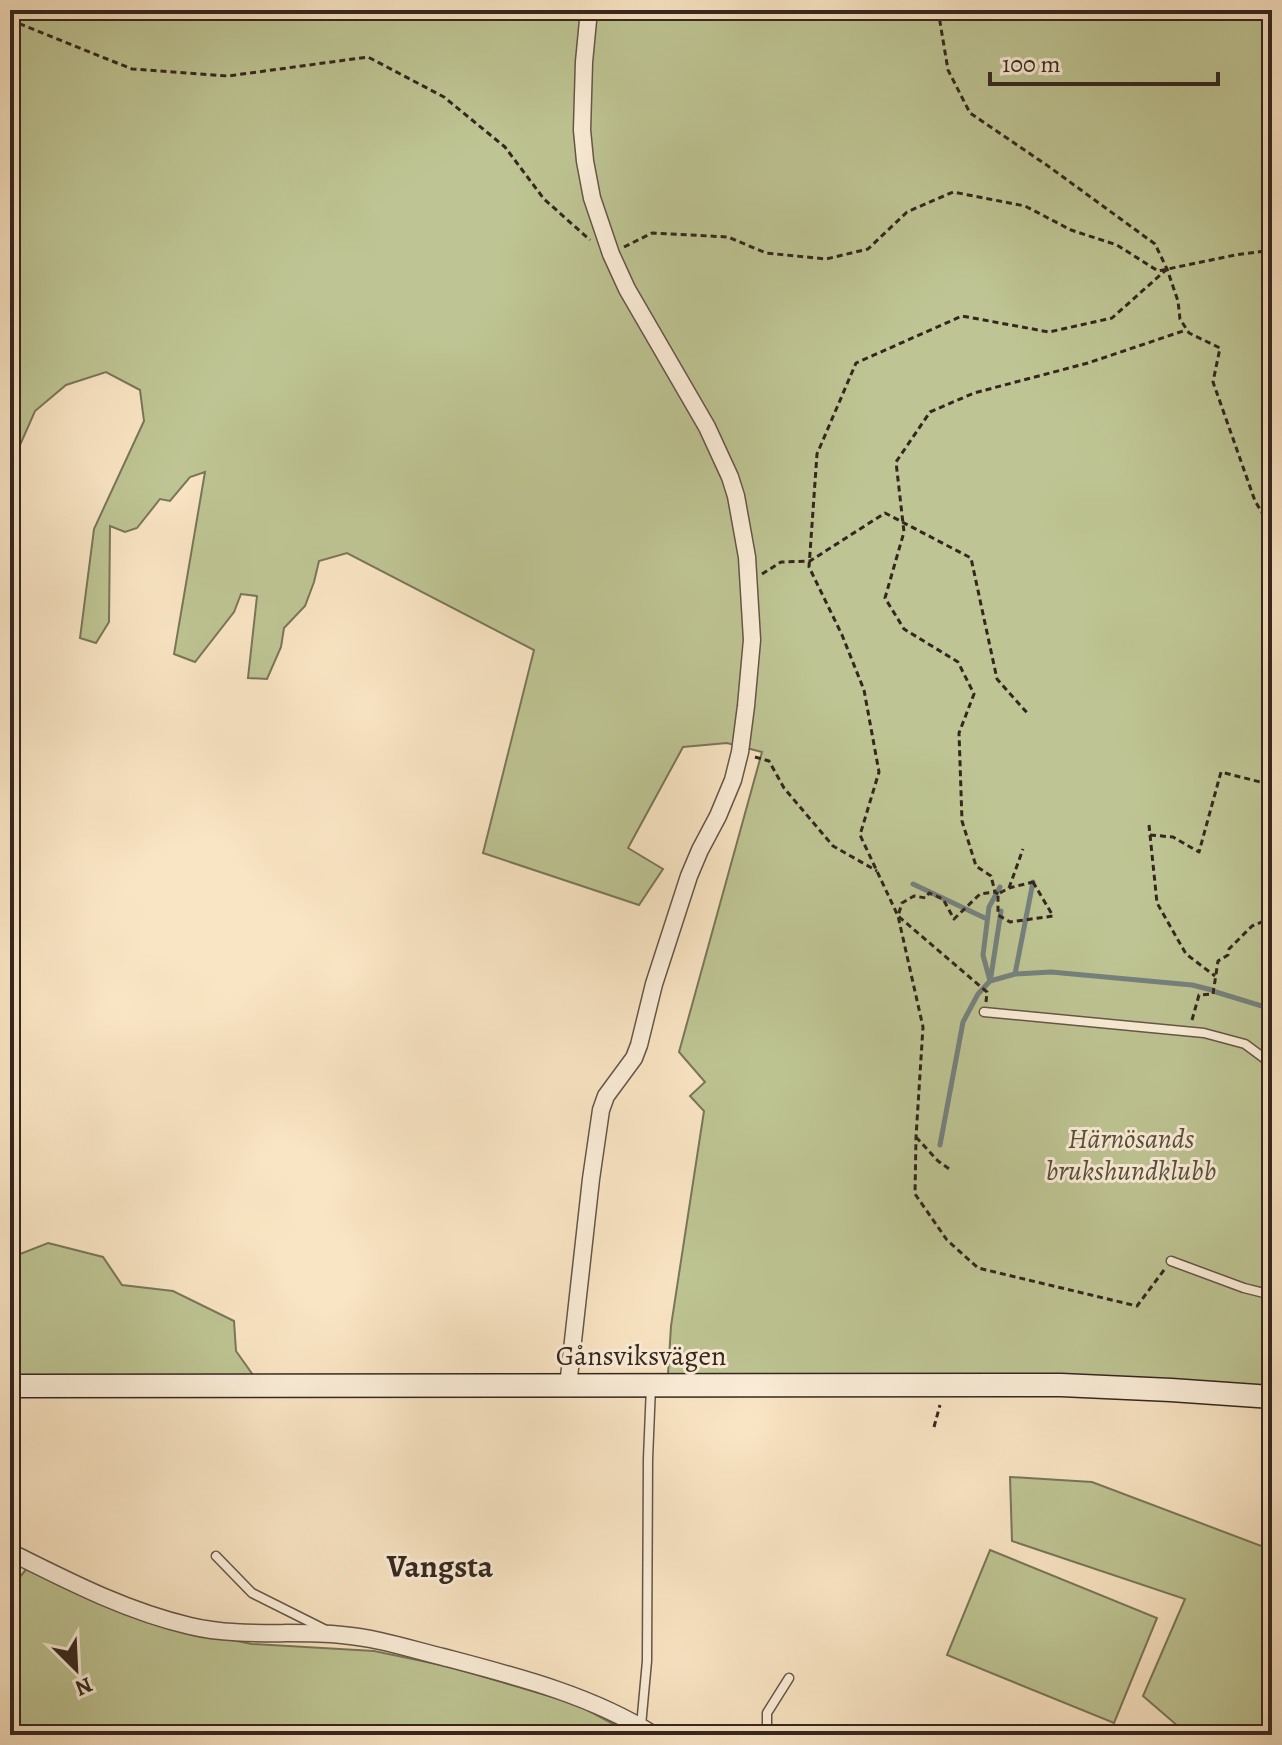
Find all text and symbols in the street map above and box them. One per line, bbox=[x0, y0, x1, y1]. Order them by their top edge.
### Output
scale bar bbox=[990, 36, 1218, 86]
text: 100 m bbox=[1002, 48, 1061, 80]
park label: Härnösands brukshundklubb bbox=[1046, 1120, 1216, 1190]
street label: Gånsviksvägen bbox=[556, 1337, 726, 1375]
district label: Vangsta bbox=[386, 1544, 494, 1588]
north arrow bbox=[36, 1629, 116, 1709]
text: N bbox=[70, 1669, 97, 1703]

